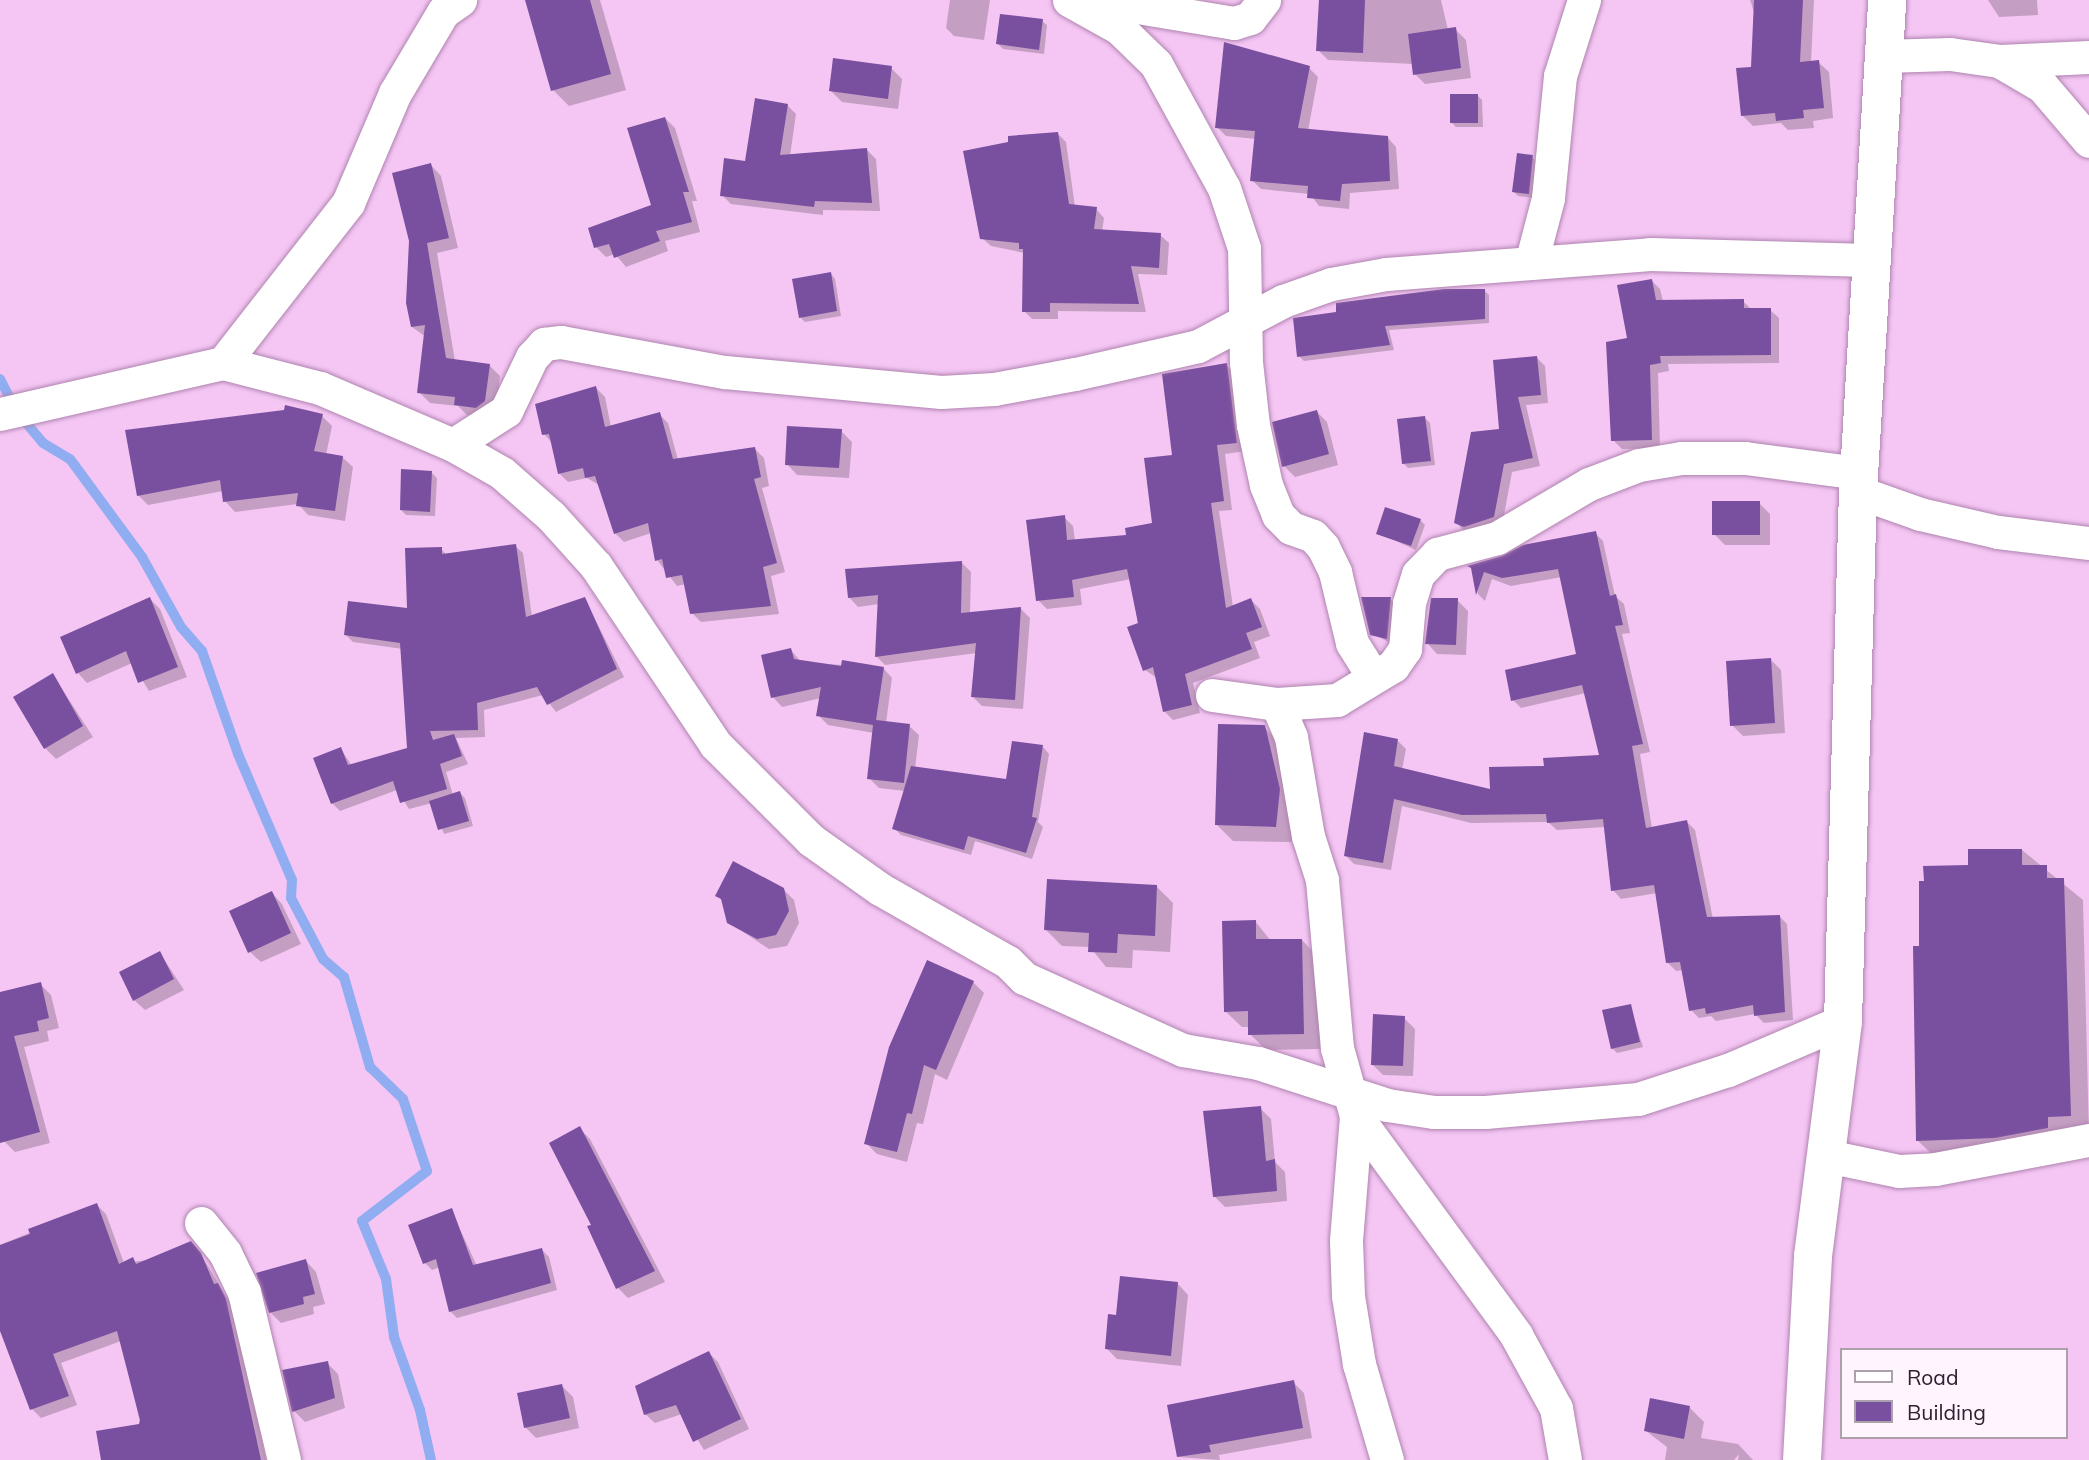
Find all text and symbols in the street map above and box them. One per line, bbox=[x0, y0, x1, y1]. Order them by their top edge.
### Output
legend bbox=[1840, 1348, 2068, 1439]
text: Road bbox=[1907, 1364, 1958, 1390]
text: Building bbox=[1907, 1399, 1986, 1425]

